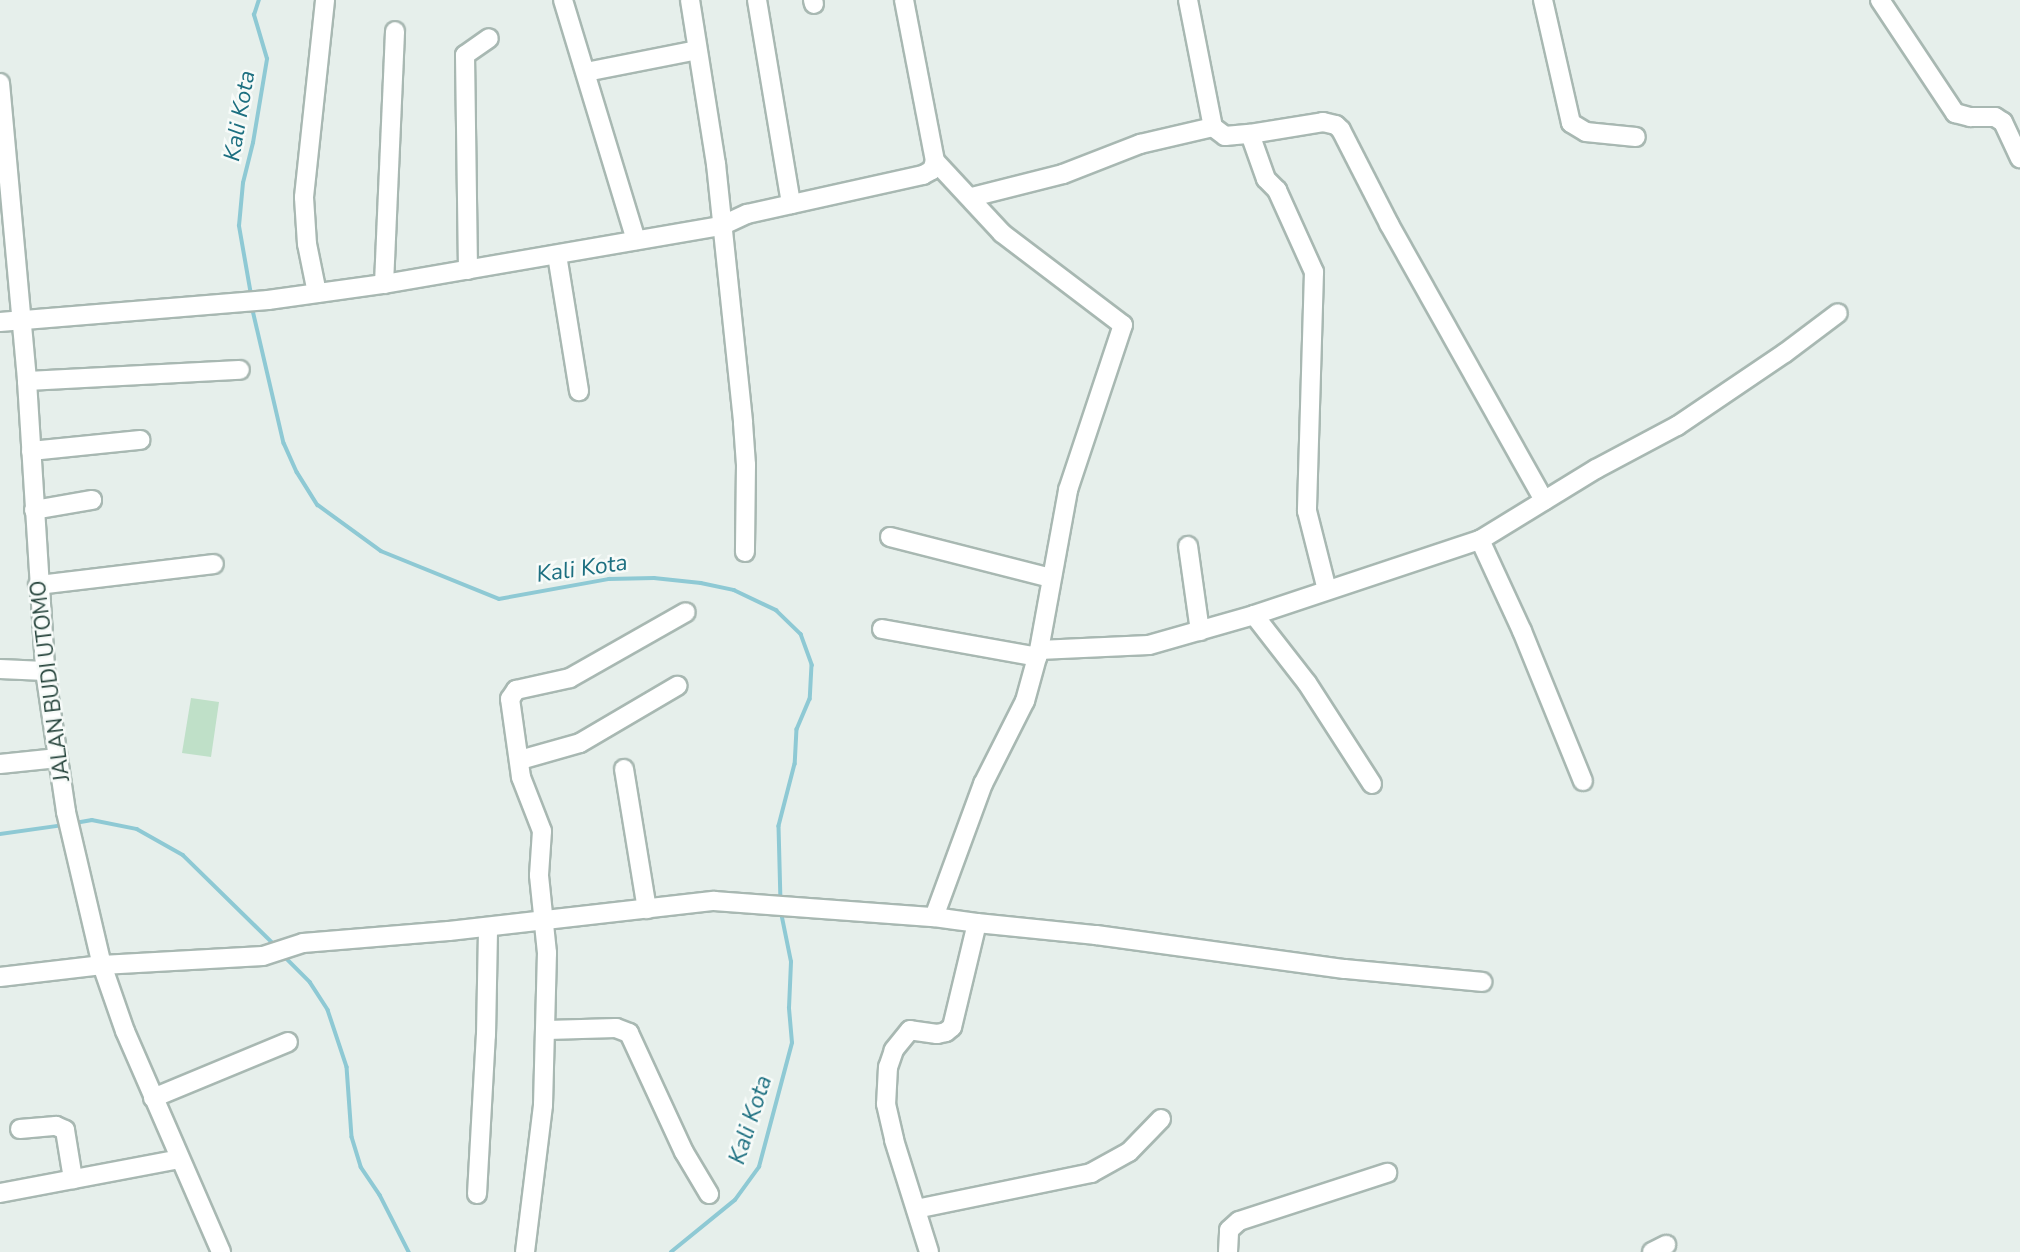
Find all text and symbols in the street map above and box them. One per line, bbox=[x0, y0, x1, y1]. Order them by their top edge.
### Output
water label: Kali Kota bbox=[218, 68, 262, 164]
water label: Kali Kota bbox=[535, 549, 629, 589]
street label: JALAN BUDI UTOMO bbox=[25, 579, 75, 783]
water label: Kali Kota bbox=[724, 1072, 778, 1168]

